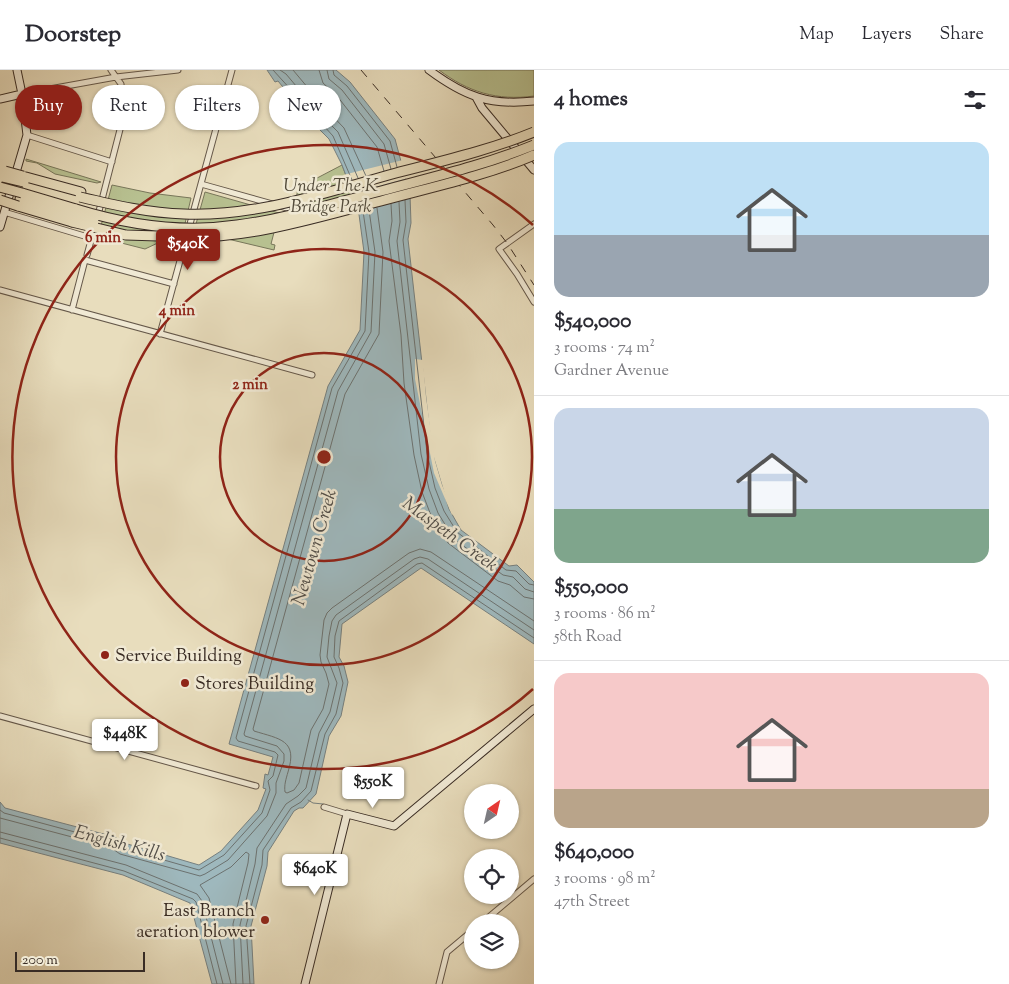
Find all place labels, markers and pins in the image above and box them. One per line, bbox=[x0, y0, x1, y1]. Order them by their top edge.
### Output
pin: $540K bbox=[153, 228, 223, 271]
centre of rings bbox=[315, 448, 333, 466]
place label: Service Building bbox=[115, 644, 242, 670]
marker: Service Building bbox=[99, 649, 111, 661]
place label: Stores Building bbox=[195, 672, 314, 698]
marker: Stores Building bbox=[179, 677, 191, 689]
pin: $448K bbox=[90, 718, 160, 761]
pin: $550K bbox=[338, 766, 408, 809]
pin: $640K bbox=[280, 854, 350, 896]
place label: East Branch aeration blower bbox=[136, 899, 255, 946]
marker: East Branch aeration blower bbox=[259, 914, 271, 926]

